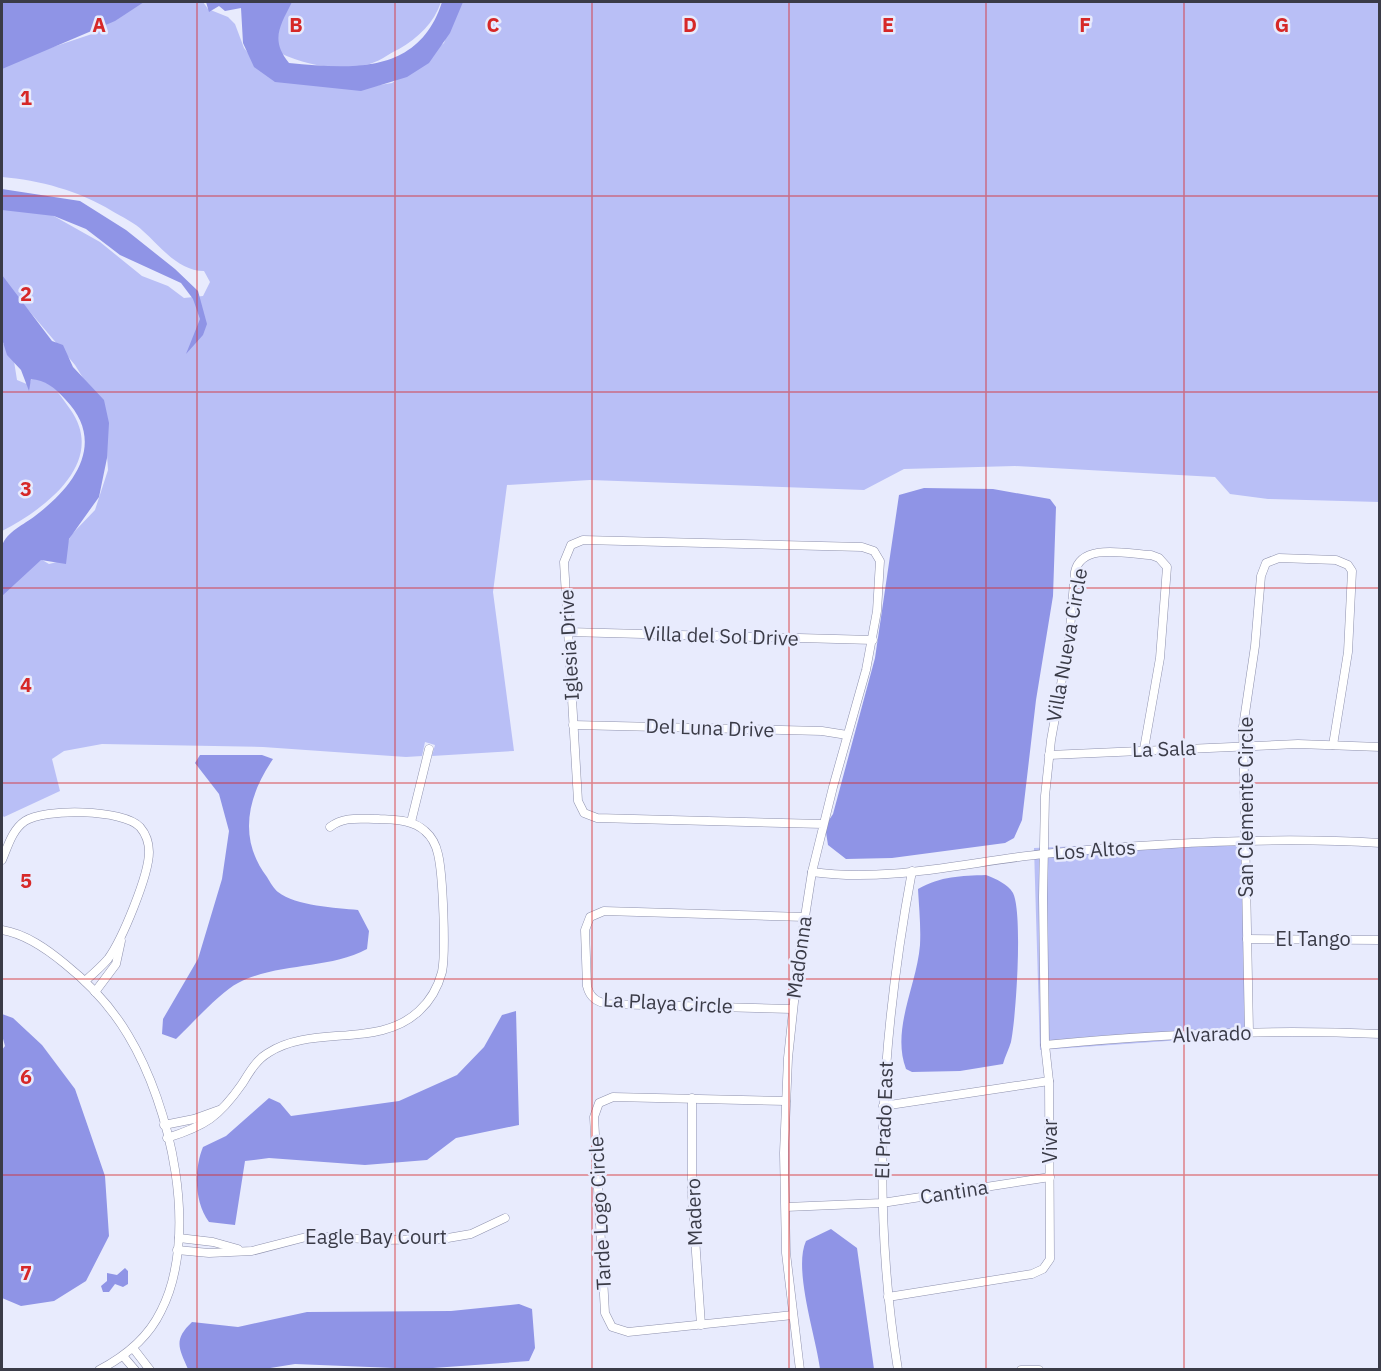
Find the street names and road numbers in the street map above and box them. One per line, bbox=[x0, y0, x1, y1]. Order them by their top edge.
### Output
street label: Villa Nueva Circle bbox=[1040, 566, 1093, 724]
street label: Iglesia Drive bbox=[552, 589, 585, 701]
street label: Villa del Sol Drive bbox=[643, 619, 799, 652]
street label: Del Luna Drive bbox=[645, 712, 775, 743]
street label: San Clemente Circle bbox=[1232, 717, 1259, 897]
street label: La Sala bbox=[1132, 734, 1197, 763]
street label: Los Altos bbox=[1053, 833, 1137, 866]
street label: Madonna bbox=[779, 914, 818, 1000]
street label: El Tango bbox=[1275, 925, 1351, 952]
street label: La Playa Circle bbox=[603, 986, 734, 1019]
street label: Alvarado bbox=[1172, 1019, 1252, 1048]
street label: El Prado East bbox=[868, 1060, 899, 1180]
street label: Vivar bbox=[1036, 1119, 1063, 1163]
street label: Tarde Logo Circle bbox=[582, 1136, 617, 1291]
street label: Cantina bbox=[918, 1173, 990, 1210]
street label: Madero bbox=[679, 1178, 708, 1246]
street label: Eagle Bay Court bbox=[305, 1223, 447, 1250]

